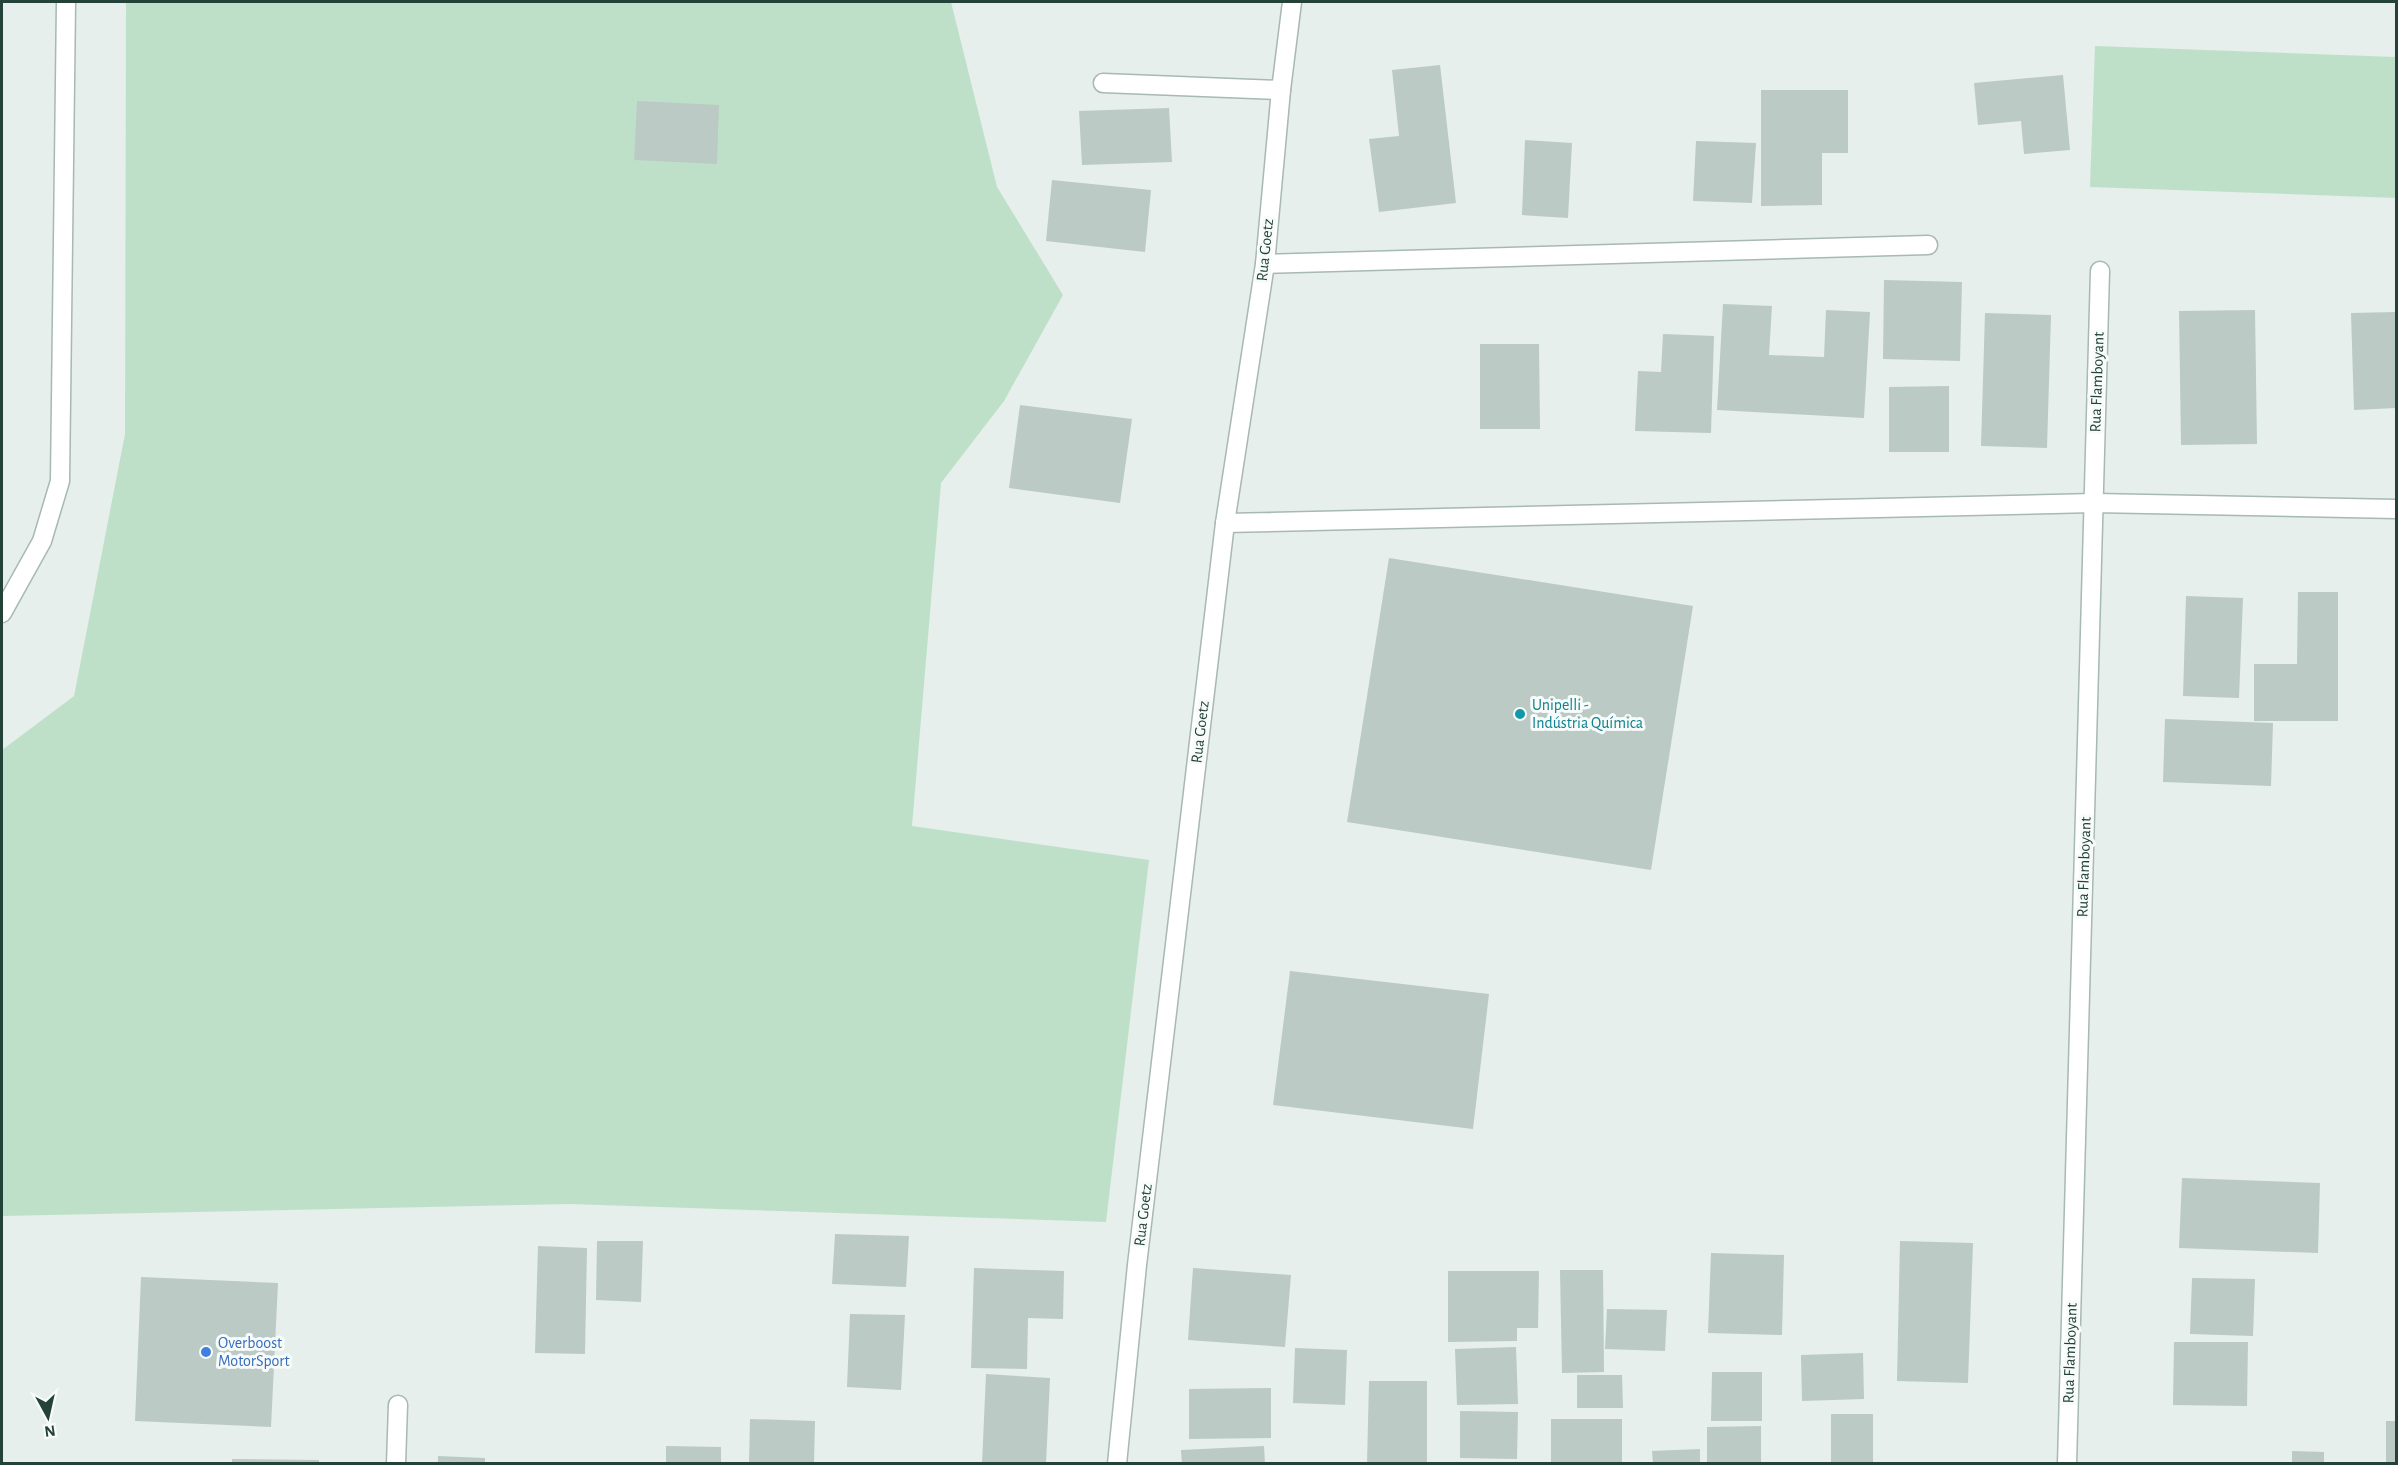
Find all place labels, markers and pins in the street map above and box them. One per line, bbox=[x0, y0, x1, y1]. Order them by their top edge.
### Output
place label: Unipelli - Indústria Química bbox=[1532, 697, 1643, 732]
marker: Unipelli - Indústria Química bbox=[1513, 707, 1527, 721]
place label: Overboost MotorSport bbox=[218, 1335, 290, 1369]
marker: Overboost MotorSport bbox=[199, 1345, 213, 1359]

